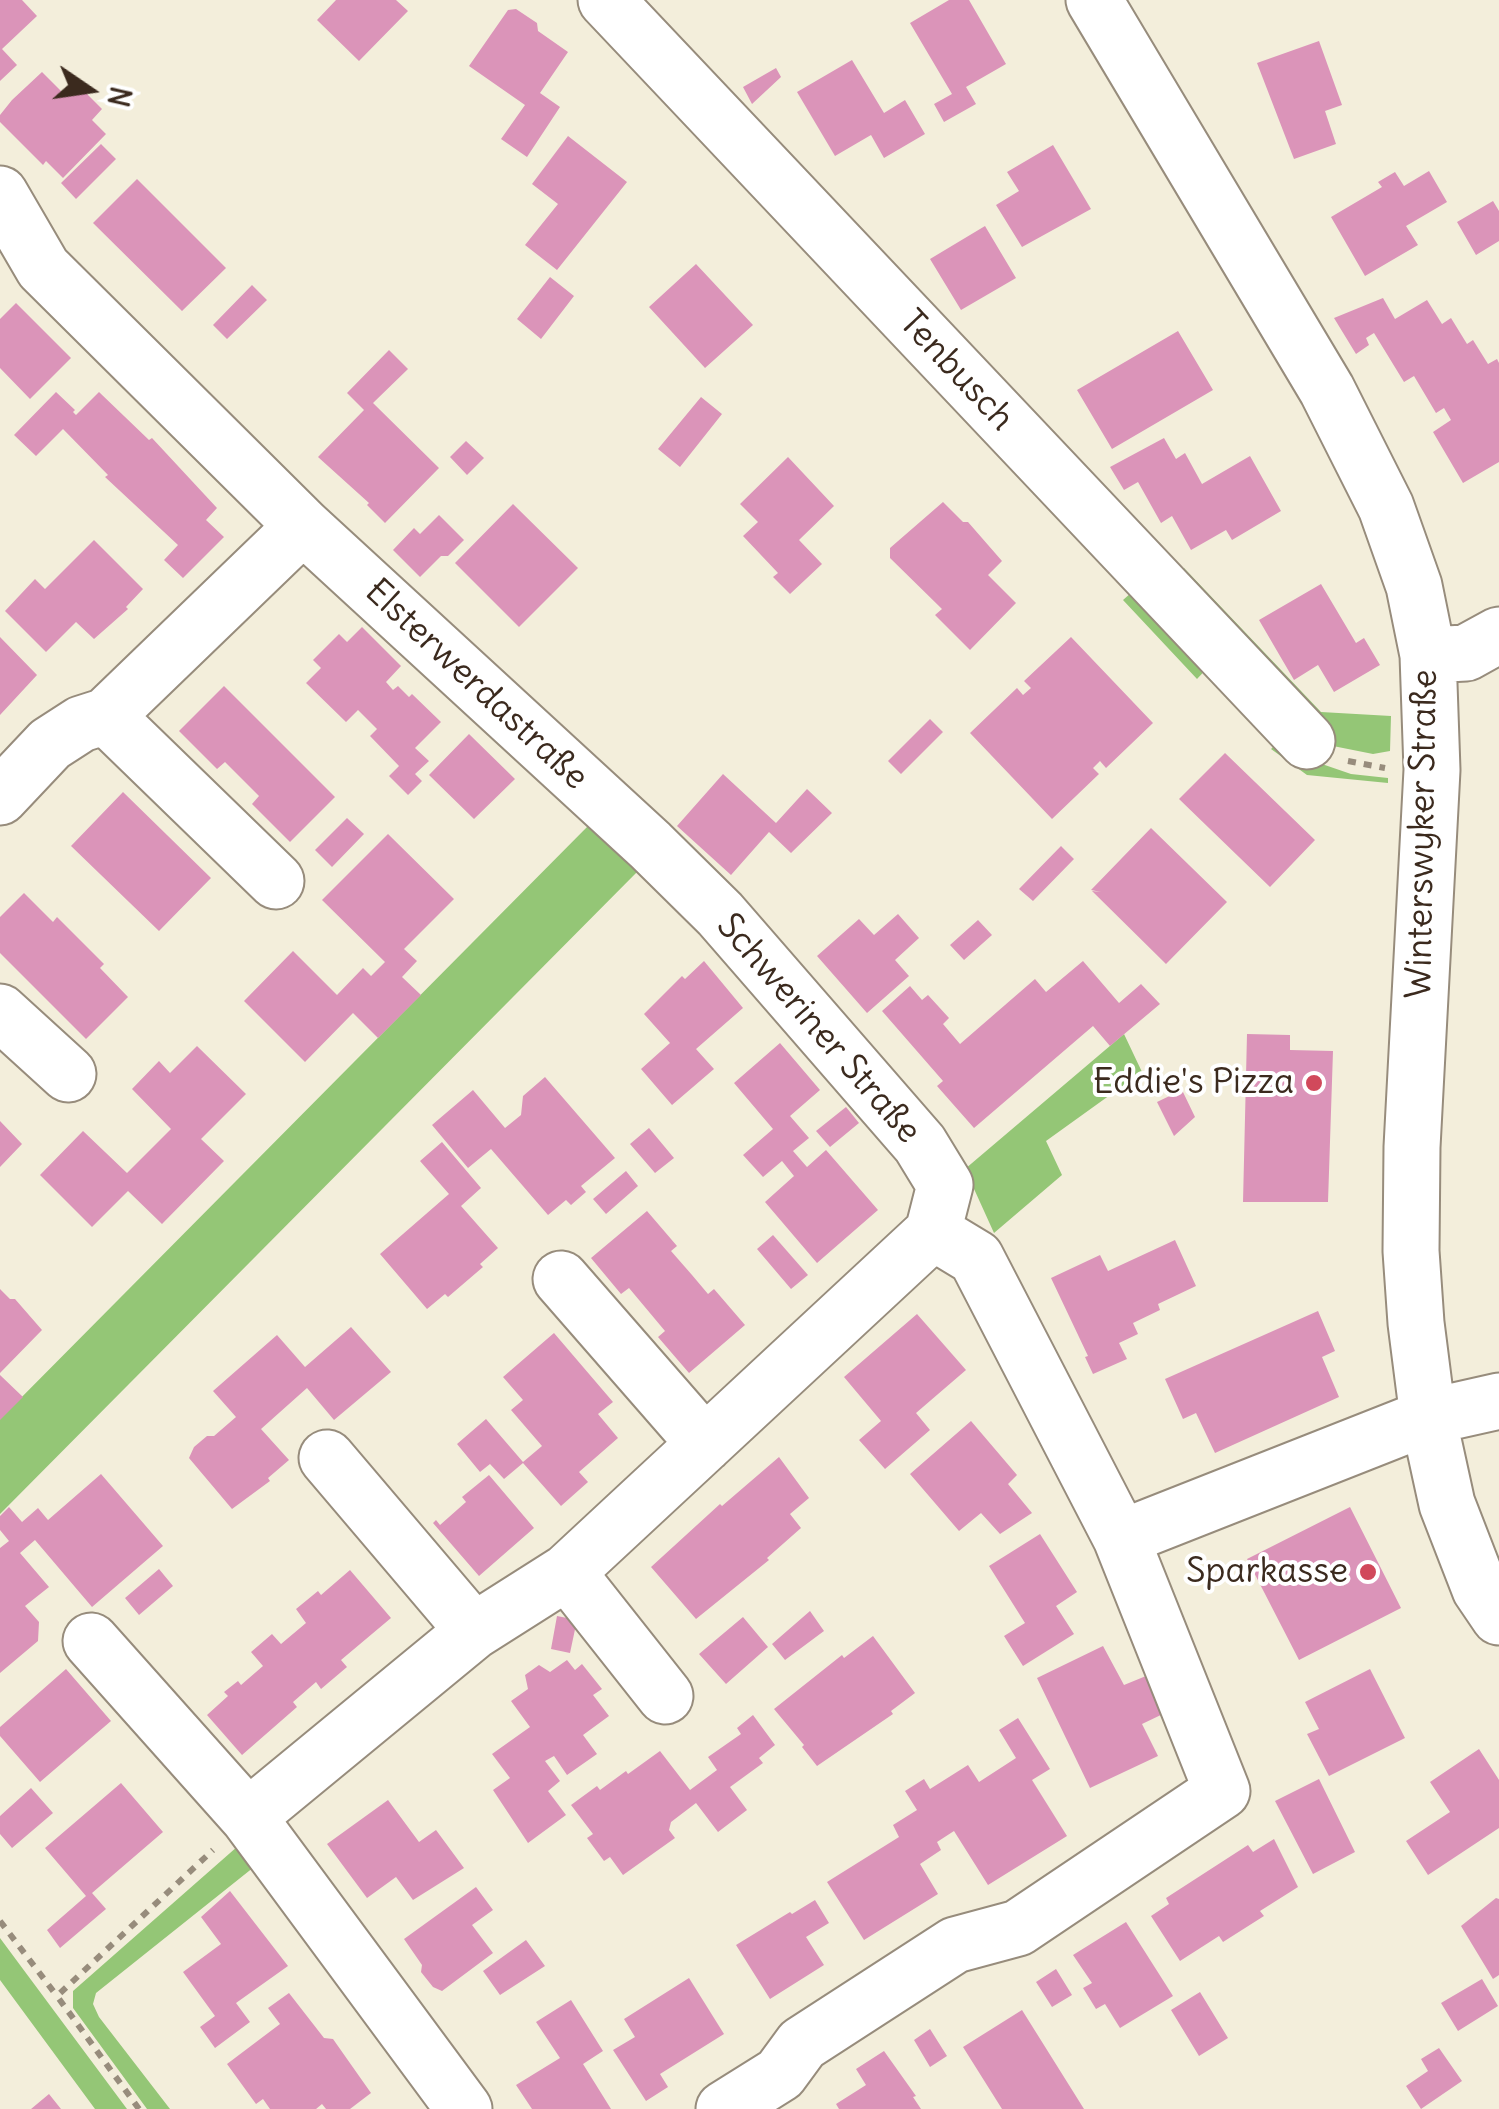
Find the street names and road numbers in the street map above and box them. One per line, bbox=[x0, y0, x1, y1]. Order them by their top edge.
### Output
street label: Tenbusch bbox=[890, 302, 1022, 440]
street label: Elsterwerdastraße bbox=[356, 571, 596, 799]
street label: Winterswyker Straße bbox=[1399, 669, 1447, 999]
street label: Schweriner Straße bbox=[707, 906, 929, 1152]

